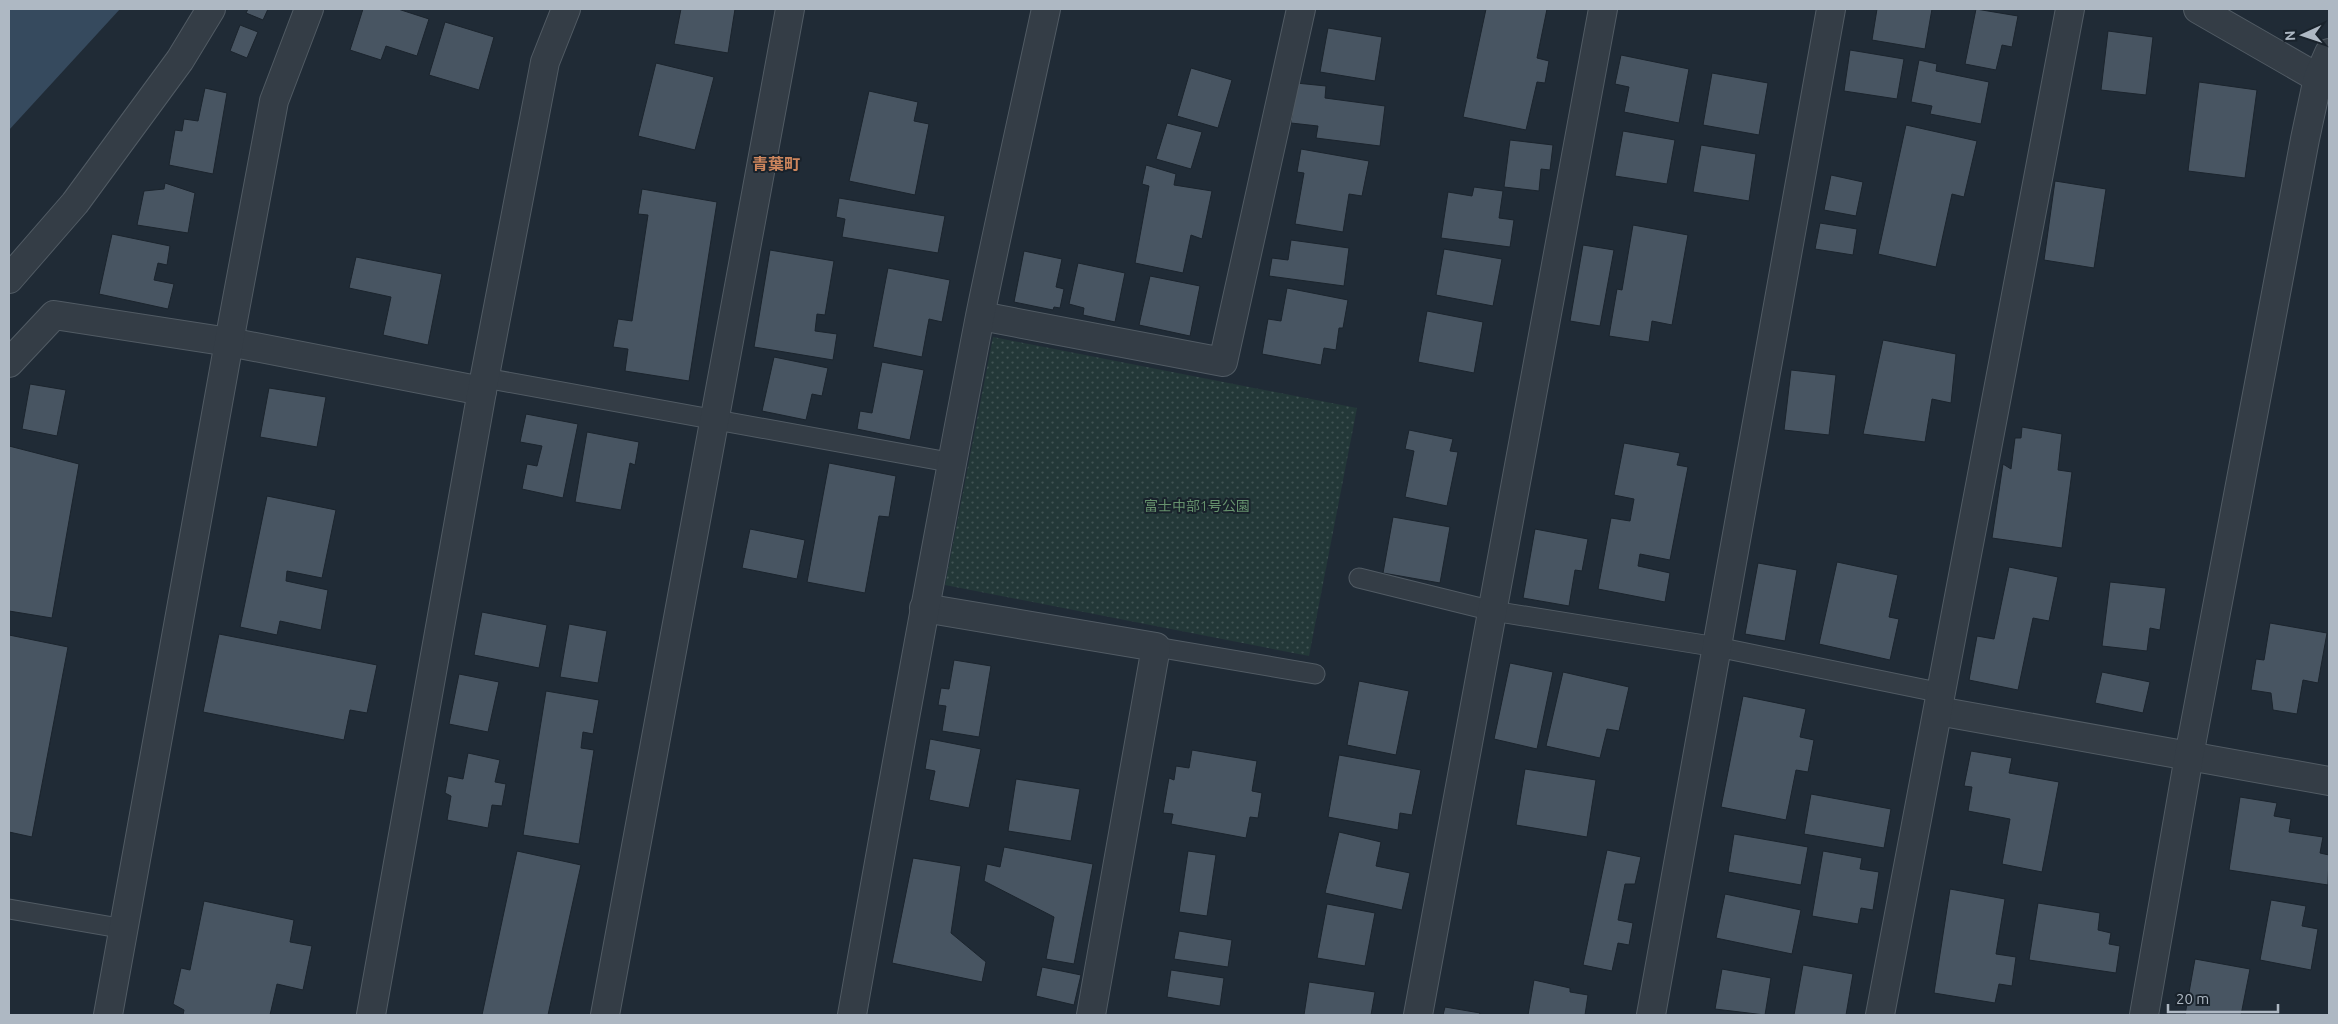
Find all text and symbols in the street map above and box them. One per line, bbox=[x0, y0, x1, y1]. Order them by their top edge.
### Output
north arrow bbox=[2278, 10, 2328, 60]
text: N bbox=[2282, 30, 2298, 41]
district label: 青葉町 bbox=[752, 155, 800, 173]
park label: 富士中部1号公園 bbox=[1144, 498, 1250, 514]
scale bar bbox=[2168, 982, 2278, 1014]
text: 20 m bbox=[2176, 990, 2209, 1007]

